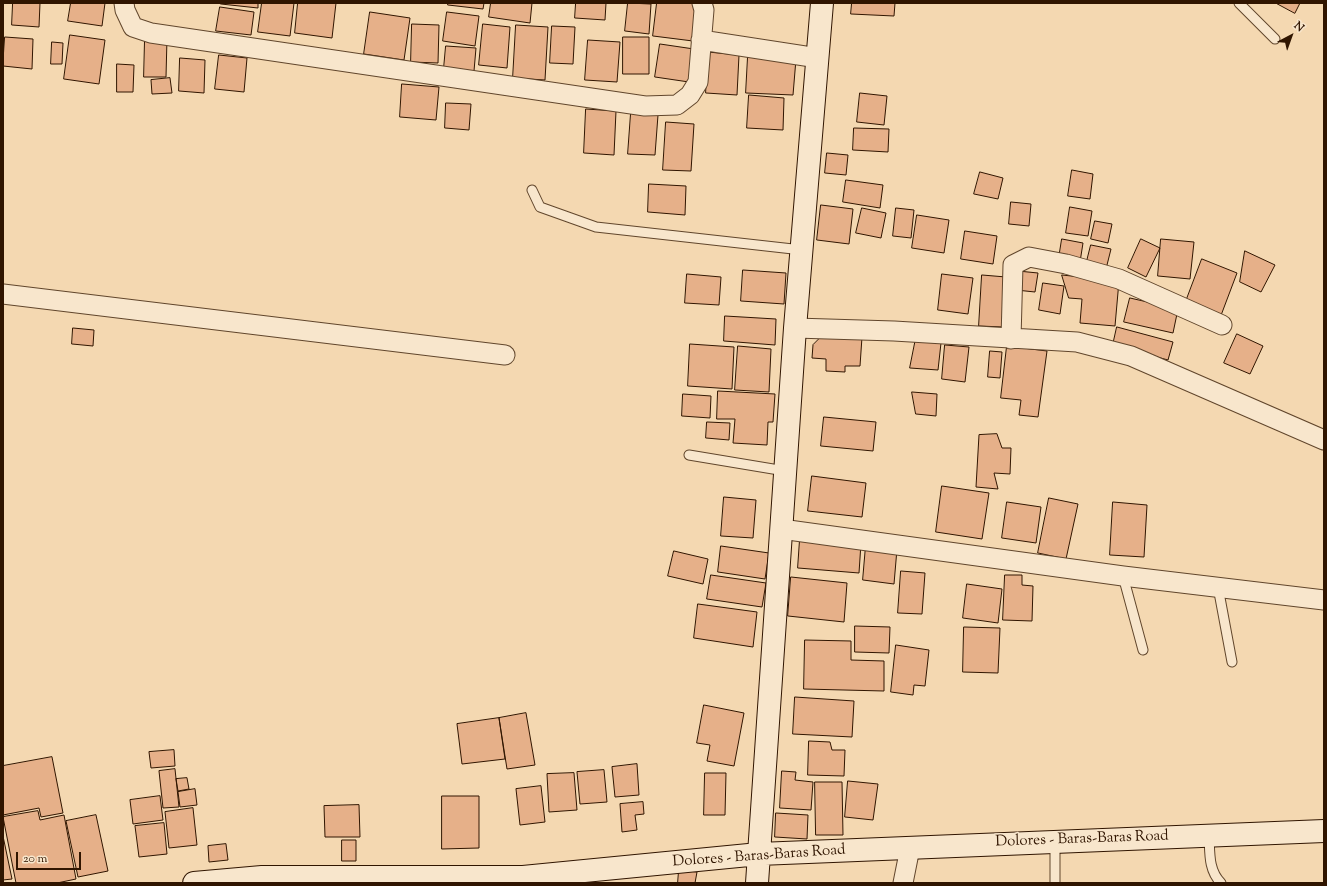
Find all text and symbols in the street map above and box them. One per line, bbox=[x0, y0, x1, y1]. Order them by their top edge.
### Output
north arrow bbox=[1271, 16, 1311, 56]
text: N bbox=[1290, 18, 1307, 36]
street label: Dolores - Baras-Baras Road bbox=[995, 828, 1169, 852]
street label: Dolores - Baras-Baras Road bbox=[672, 842, 846, 872]
scale bar bbox=[18, 844, 83, 870]
text: 20 m bbox=[23, 850, 47, 868]

